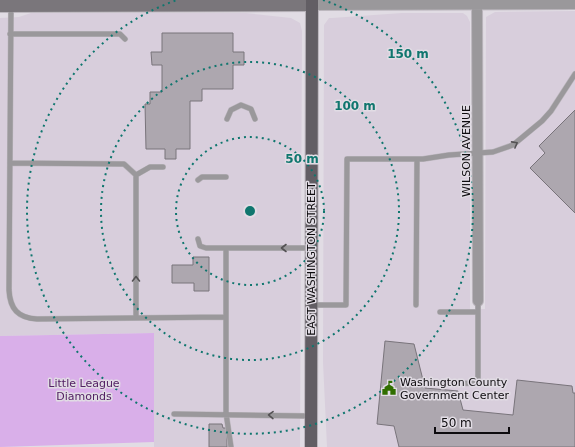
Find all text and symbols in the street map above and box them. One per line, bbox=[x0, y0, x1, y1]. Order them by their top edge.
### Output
text: 150 m bbox=[387, 47, 429, 61]
text: 100 m bbox=[334, 99, 376, 113]
street label: WILSON AVENUE bbox=[460, 105, 473, 197]
one-way arrow bbox=[511, 141, 518, 148]
text: 50 m bbox=[285, 152, 319, 166]
street label: EAST WASHINGTON STREET bbox=[305, 182, 318, 336]
centre of rings bbox=[243, 204, 257, 218]
one-way arrow bbox=[281, 244, 287, 252]
one-way arrow bbox=[132, 276, 140, 282]
place label: Washington County Government Center bbox=[400, 376, 510, 402]
park label: Little League Diamonds bbox=[48, 377, 120, 403]
public building icon: Washington County Government Center bbox=[381, 380, 397, 396]
scale bar bbox=[435, 409, 509, 435]
one-way arrow bbox=[268, 411, 274, 419]
text: 50 m bbox=[441, 416, 472, 430]

